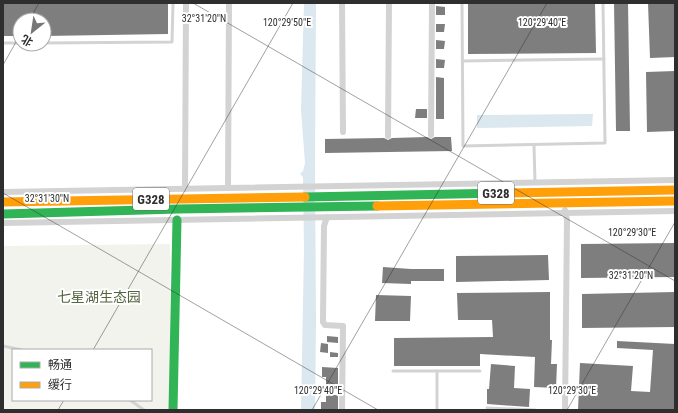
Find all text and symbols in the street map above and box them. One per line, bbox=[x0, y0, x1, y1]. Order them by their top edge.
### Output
north arrow bbox=[12, 12, 52, 52]
text: 32°31'20"N bbox=[182, 13, 226, 24]
text: 120°29'50"E bbox=[263, 17, 311, 28]
text: 120°29'40"E bbox=[518, 17, 566, 28]
text: 北 bbox=[19, 32, 35, 49]
road number: G328 bbox=[478, 182, 514, 204]
road number: G328 bbox=[133, 188, 169, 210]
text: 32°31'30"N bbox=[25, 193, 69, 204]
text: 120°29'30"E bbox=[608, 227, 656, 238]
text: 32°31'20"N bbox=[609, 270, 653, 281]
park label: 七星湖生态园 bbox=[57, 289, 141, 305]
legend bbox=[12, 349, 152, 401]
text: 畅通 bbox=[48, 358, 72, 372]
text: 缓行 bbox=[48, 378, 72, 392]
text: 120°29'40"E bbox=[294, 385, 342, 396]
text: 120°29'30"E bbox=[548, 385, 596, 396]

